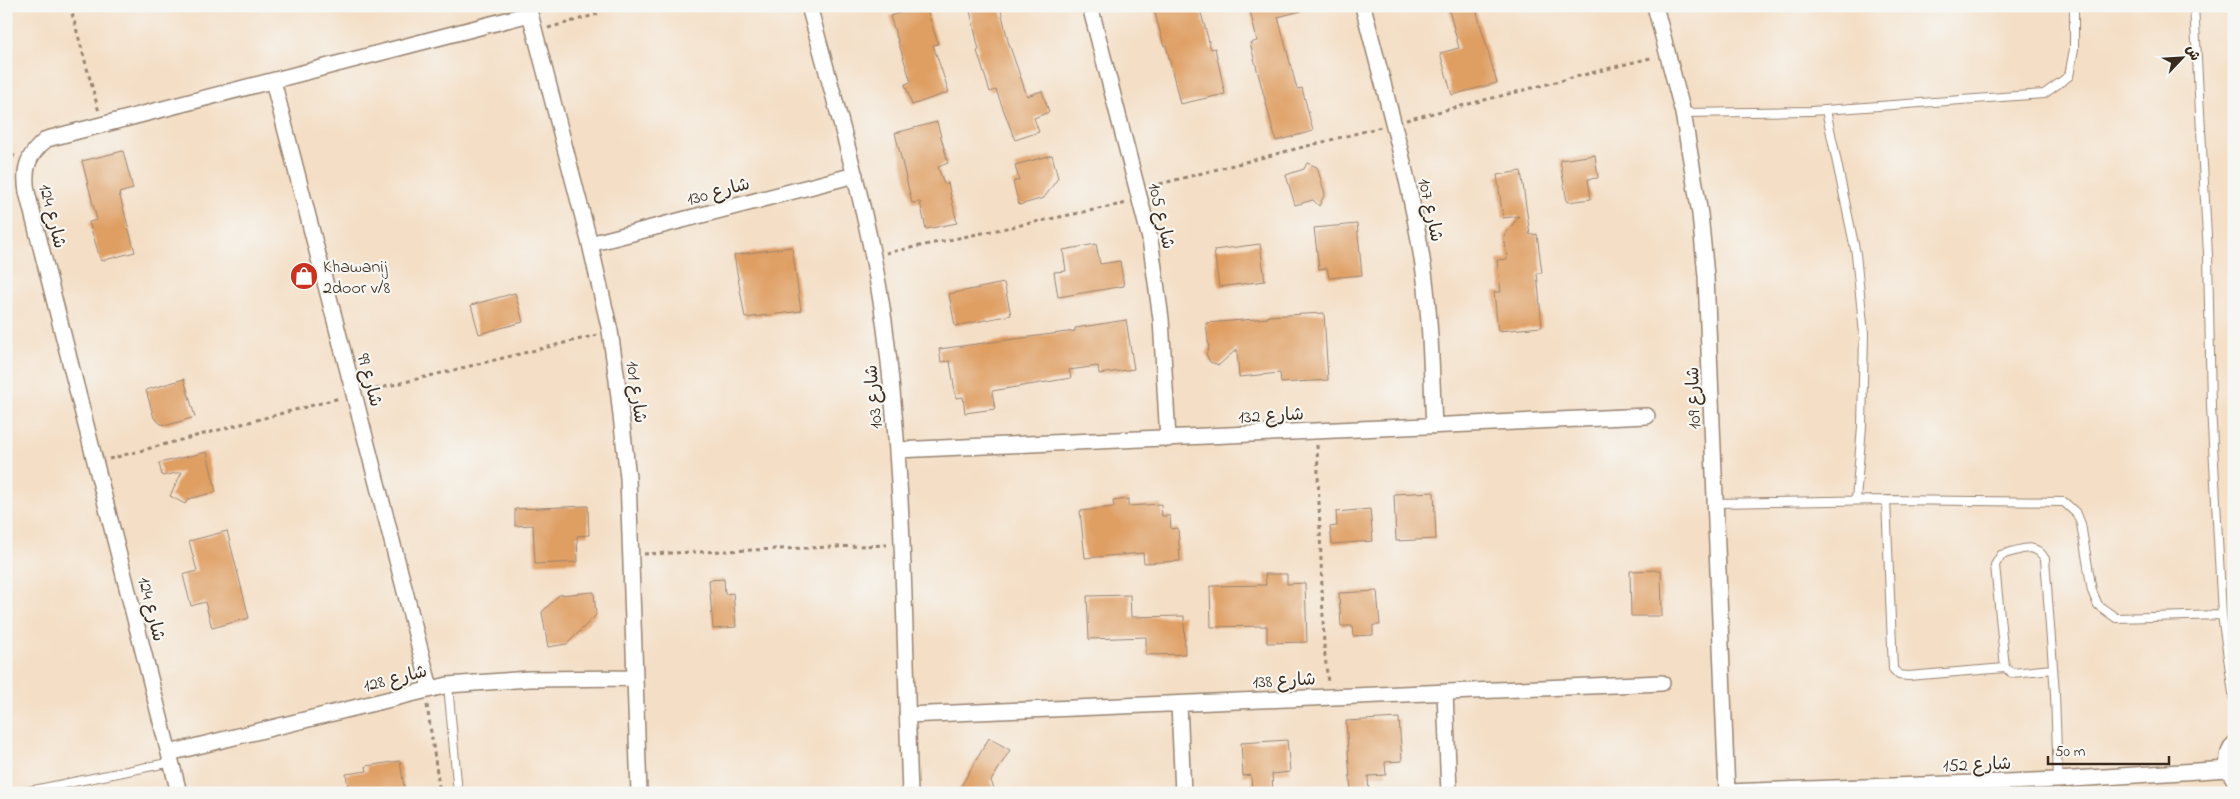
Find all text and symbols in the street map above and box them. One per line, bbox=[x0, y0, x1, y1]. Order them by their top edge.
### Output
north arrow bbox=[2158, 32, 2208, 82]
text: ش bbox=[2180, 42, 2205, 65]
street label: شارع 130 bbox=[684, 172, 753, 214]
street label: شارع 107 bbox=[1410, 176, 1448, 245]
street label: شارع 105 bbox=[1140, 181, 1180, 252]
street label: شارع 124 bbox=[31, 182, 72, 251]
place label: Khawanij 2door v/8 bbox=[323, 255, 390, 302]
shop icon: Khawanij 2door v/8 bbox=[289, 261, 319, 291]
street label: شارع 99 bbox=[348, 351, 388, 410]
street label: شارع 101 bbox=[618, 359, 652, 425]
street label: شارع 103 bbox=[859, 364, 891, 430]
street label: شارع 109 bbox=[1681, 366, 1709, 430]
street label: شارع 132 bbox=[1238, 402, 1305, 432]
street label: شارع 124 bbox=[130, 575, 171, 644]
street label: شارع 128 bbox=[361, 659, 430, 700]
street label: شارع 138 bbox=[1252, 667, 1316, 697]
scale bar bbox=[2048, 734, 2169, 766]
text: 50 m bbox=[2055, 741, 2086, 763]
street label: شارع 152 bbox=[1942, 752, 2012, 780]

